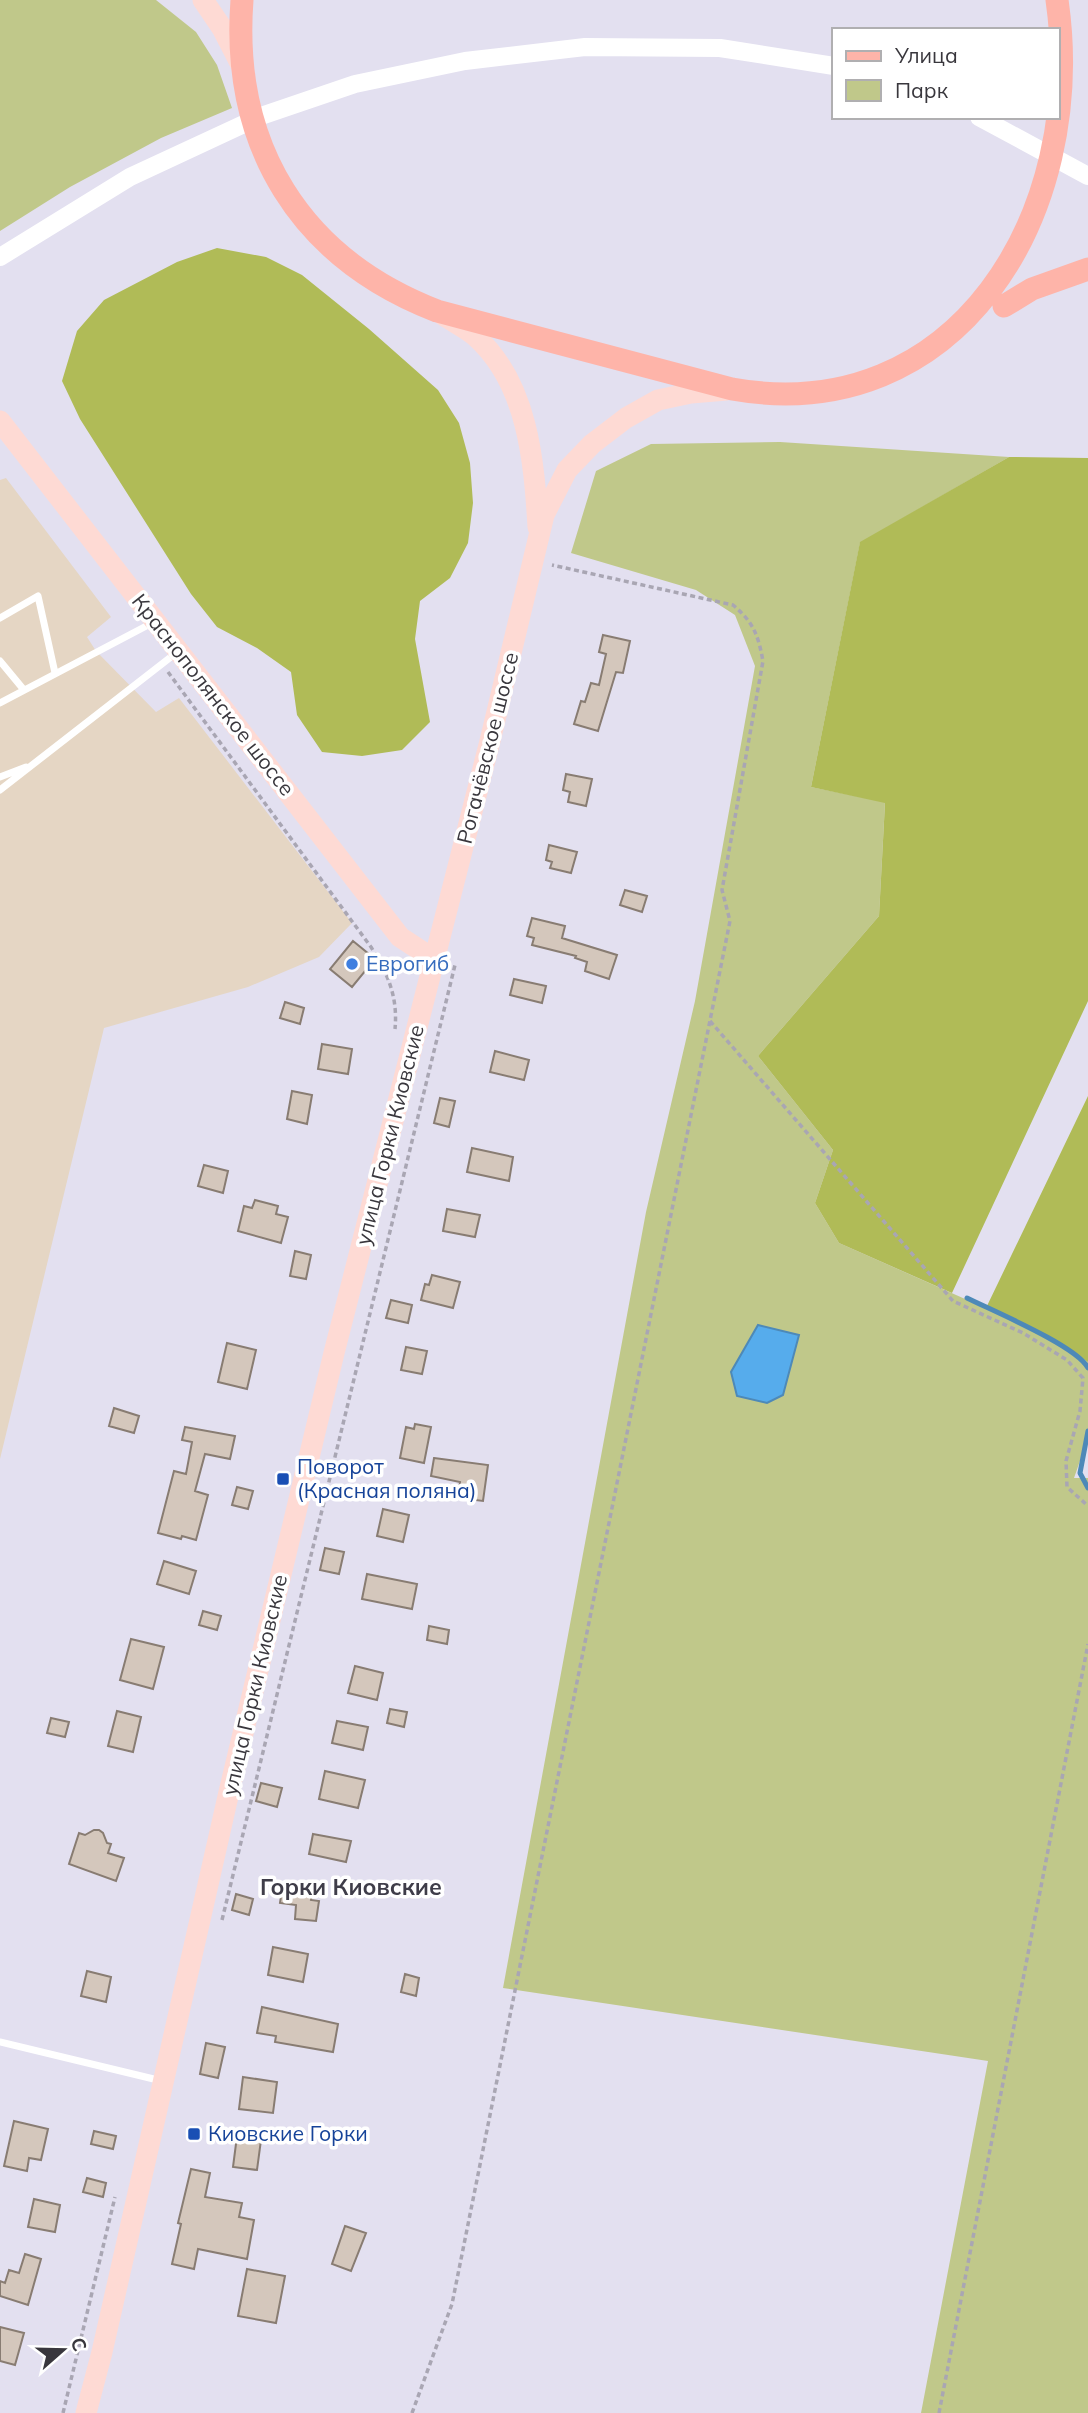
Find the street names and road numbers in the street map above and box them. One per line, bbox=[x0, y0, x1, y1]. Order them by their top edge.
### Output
street label: Краснополянское шоссе bbox=[127, 588, 301, 801]
street label: Рогачёвское шоссе bbox=[451, 649, 523, 846]
street label: улица Горки Киовские bbox=[349, 1022, 429, 1248]
street label: улица Горки Киовские bbox=[216, 1572, 292, 1798]

